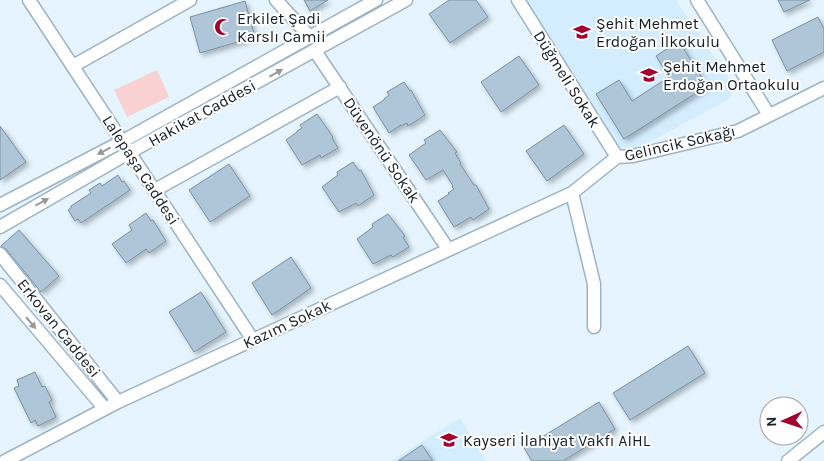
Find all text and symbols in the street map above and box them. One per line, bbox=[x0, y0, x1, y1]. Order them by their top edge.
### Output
place label: Erkilet Şadi Karslı Camii bbox=[237, 9, 326, 46]
place label: Şehit Mehmet Erdoğan İlkokulu bbox=[596, 14, 720, 51]
mosque icon: Erkilet Şadi Karslı Camii bbox=[213, 17, 233, 37]
school or university icon: Şehit Mehmet Erdoğan İlkokulu bbox=[572, 22, 592, 42]
street label: Düğmeli Sokak bbox=[530, 27, 604, 131]
place label: Şehit Mehmet Erdoğan Ortaokulu bbox=[663, 57, 800, 94]
school or university icon: Şehit Mehmet Erdoğan Ortaokulu bbox=[639, 65, 659, 85]
one-way arrow bbox=[269, 68, 283, 77]
street label: Hakikat Caddesi bbox=[145, 76, 259, 150]
street label: Düvenönü Sokak bbox=[340, 94, 424, 206]
street label: Lalepaşa Caddesi bbox=[98, 112, 184, 228]
street label: Gelincik Sokağı bbox=[623, 121, 737, 165]
one-way arrow bbox=[97, 147, 111, 155]
one-way arrow bbox=[34, 198, 49, 206]
street label: Erkovan Caddesi bbox=[13, 275, 105, 381]
street label: Kazım Sokak bbox=[240, 295, 334, 353]
one-way arrow bbox=[26, 316, 37, 329]
north arrow bbox=[759, 396, 809, 446]
text: N bbox=[763, 416, 780, 427]
school or university icon: Kayseri İlahiyat Vakfı AİHL bbox=[439, 430, 459, 450]
place label: Kayseri İlahiyat Vakfı AİHL bbox=[463, 431, 651, 450]

